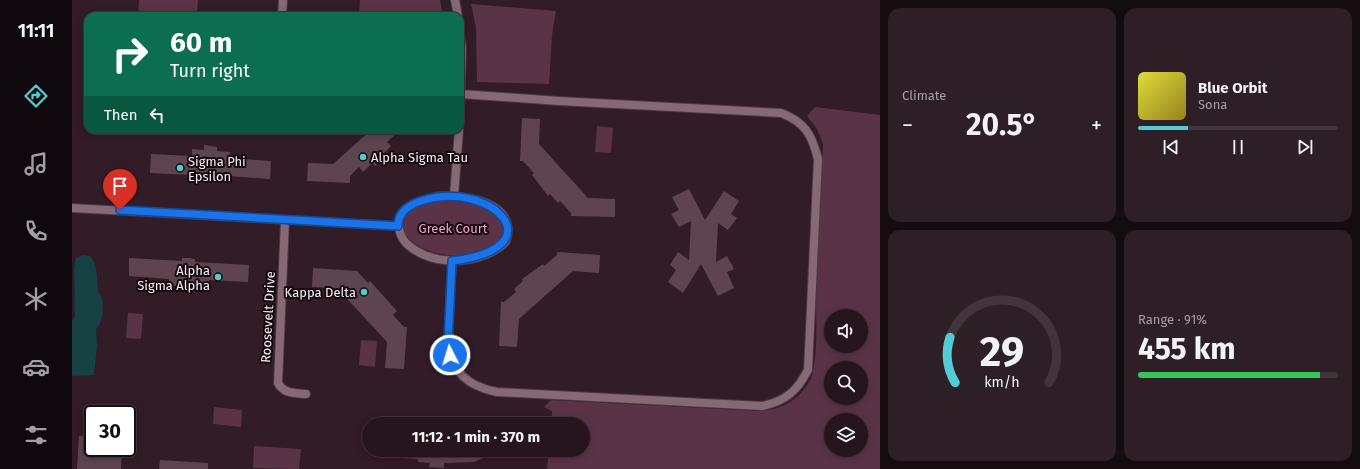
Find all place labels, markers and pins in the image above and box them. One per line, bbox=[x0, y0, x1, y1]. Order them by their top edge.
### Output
place label: Alpha Sigma Tau bbox=[371, 150, 468, 165]
marker: Alpha Sigma Tau bbox=[358, 152, 368, 162]
place label: Sigma Phi Epsilon bbox=[188, 154, 246, 184]
marker: Sigma Phi Epsilon bbox=[175, 163, 185, 173]
pin bbox=[103, 169, 137, 210]
place label: Alpha Sigma Alpha bbox=[137, 263, 210, 293]
marker: Alpha Sigma Alpha bbox=[213, 272, 223, 282]
place label: Kappa Delta bbox=[285, 285, 356, 300]
marker: Kappa Delta bbox=[359, 287, 369, 297]

